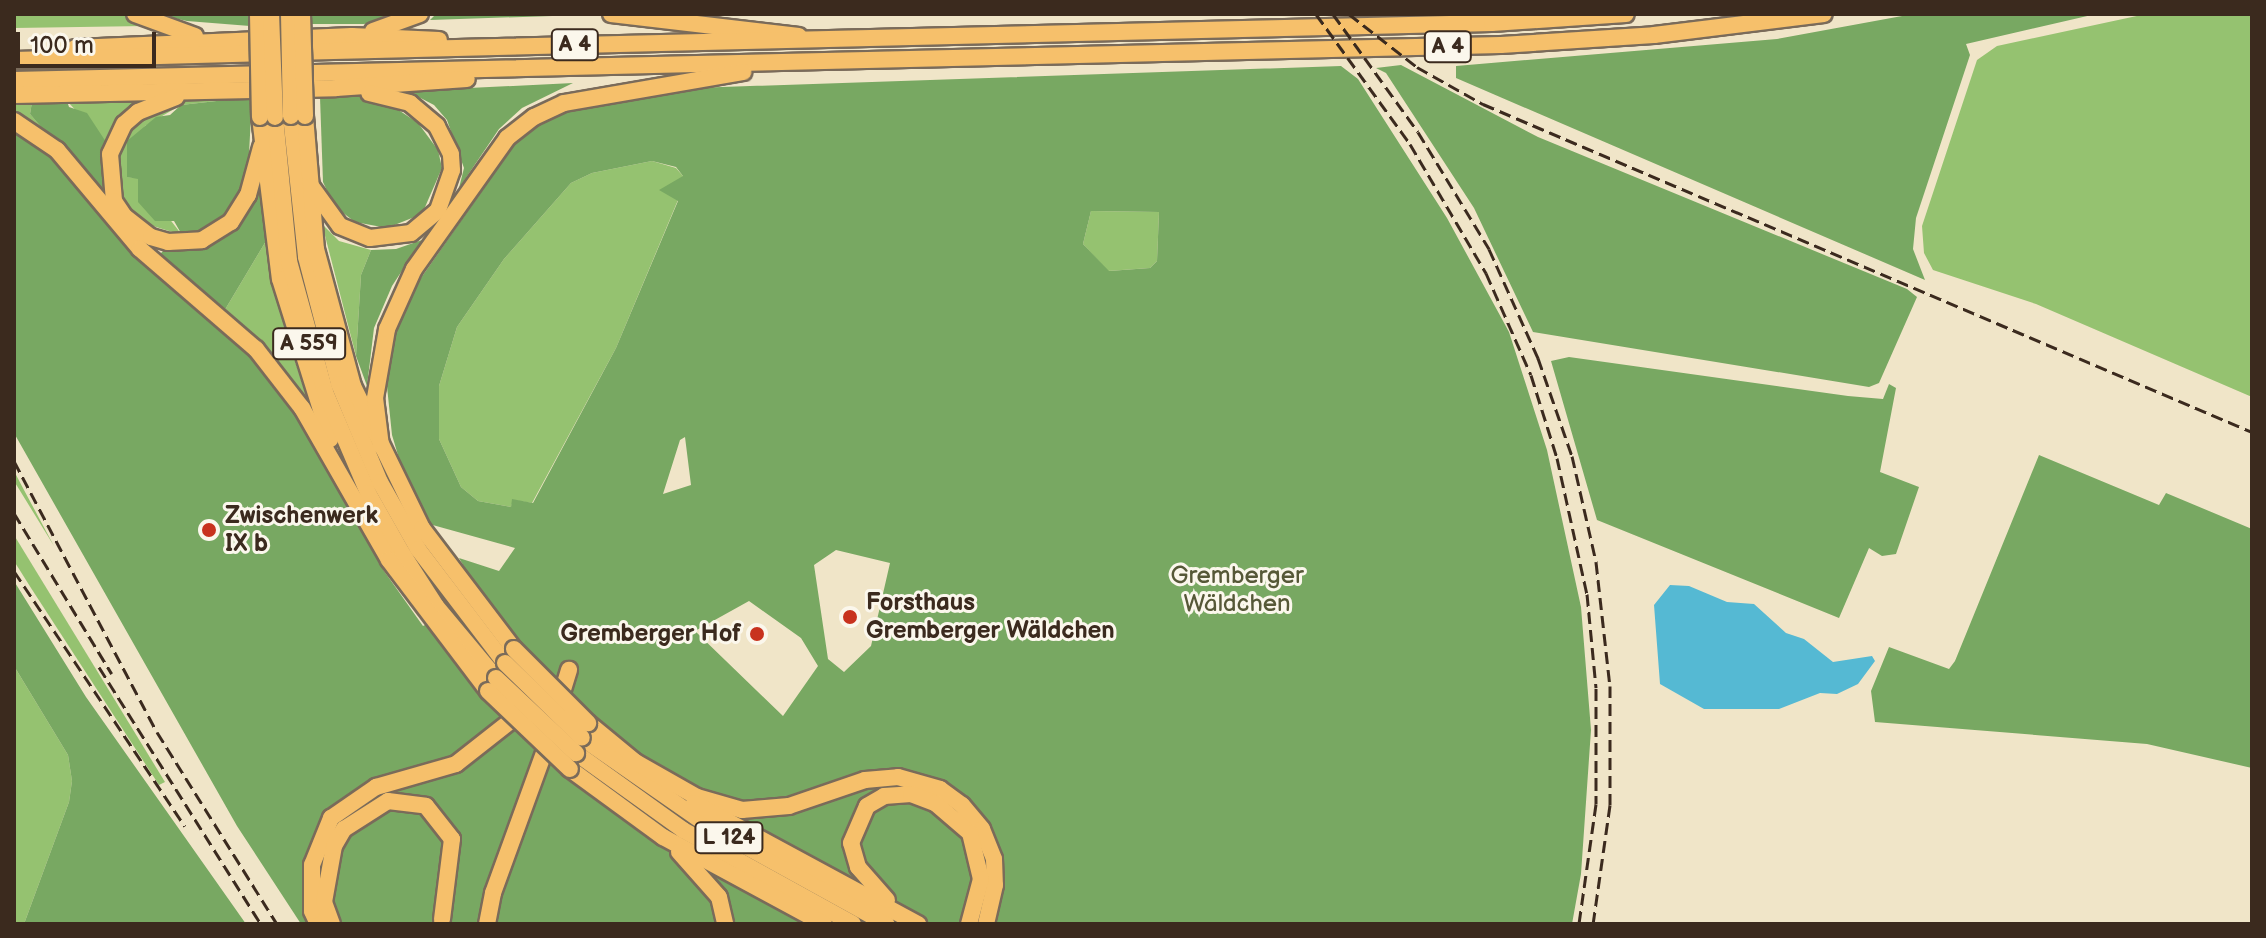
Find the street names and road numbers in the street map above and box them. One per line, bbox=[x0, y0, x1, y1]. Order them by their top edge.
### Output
road number: A 4 bbox=[549, 27, 601, 63]
road number: A 4 bbox=[1422, 29, 1474, 65]
road number: A 559 bbox=[271, 326, 347, 362]
road number: L 124 bbox=[693, 820, 765, 856]

